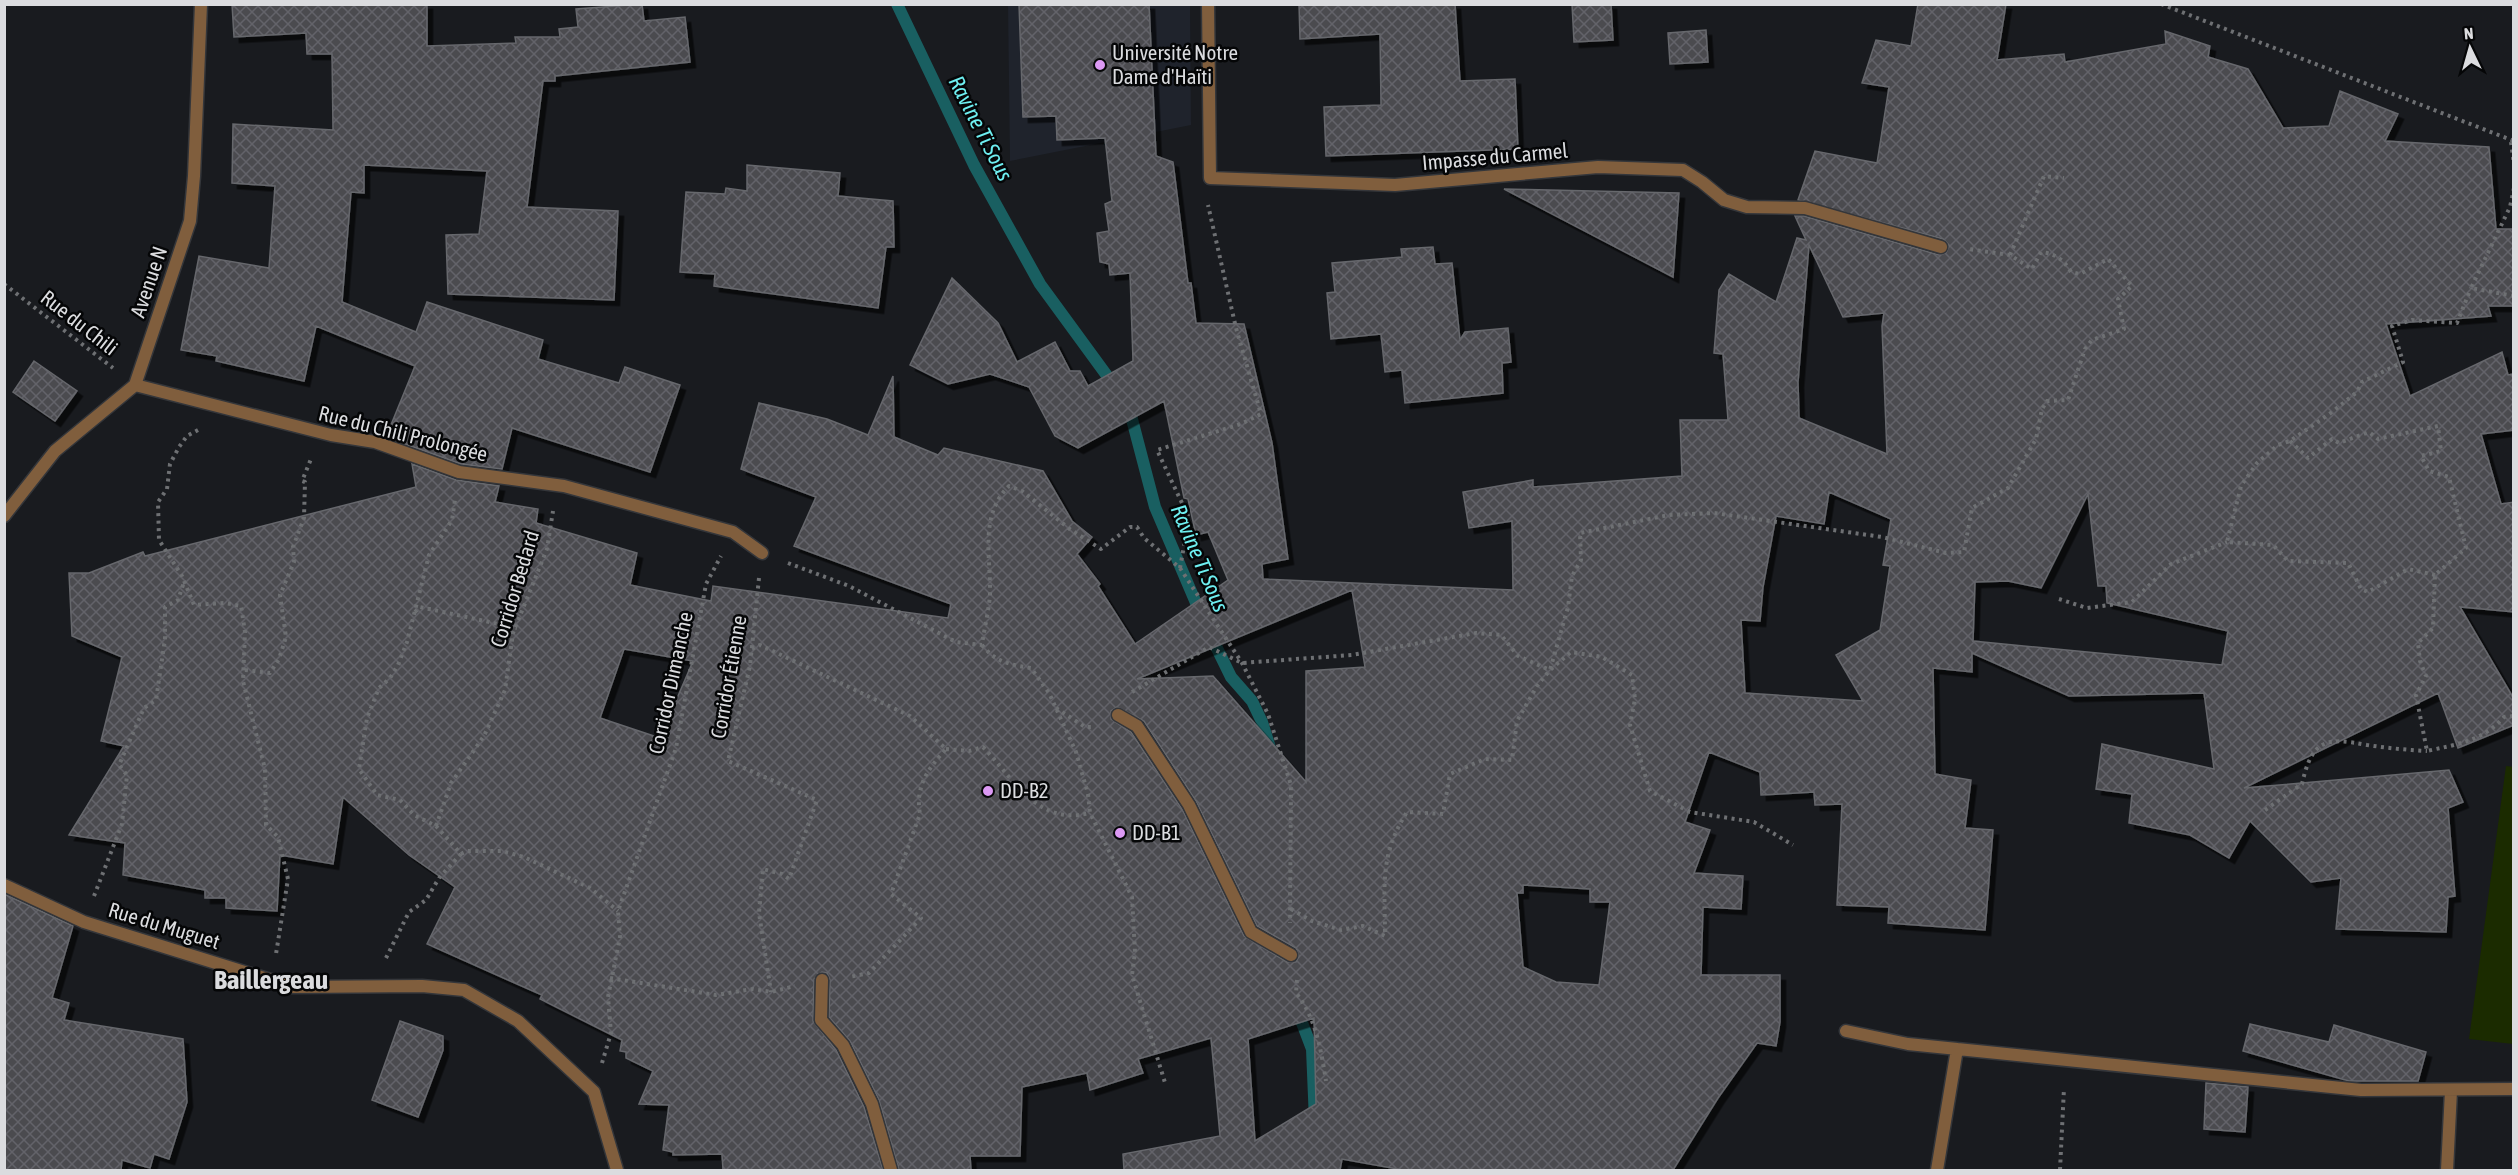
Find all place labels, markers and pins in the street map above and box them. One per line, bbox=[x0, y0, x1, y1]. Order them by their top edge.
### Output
place label: Université Notre Dame d'Haïti bbox=[1112, 40, 1238, 88]
marker: Université Notre Dame d'Haïti bbox=[1093, 58, 1107, 72]
place label: DD-B2 bbox=[1000, 778, 1049, 802]
marker: DD-B2 bbox=[981, 784, 995, 798]
place label: DD-B1 bbox=[1132, 820, 1181, 844]
marker: DD-B1 bbox=[1113, 826, 1127, 840]

